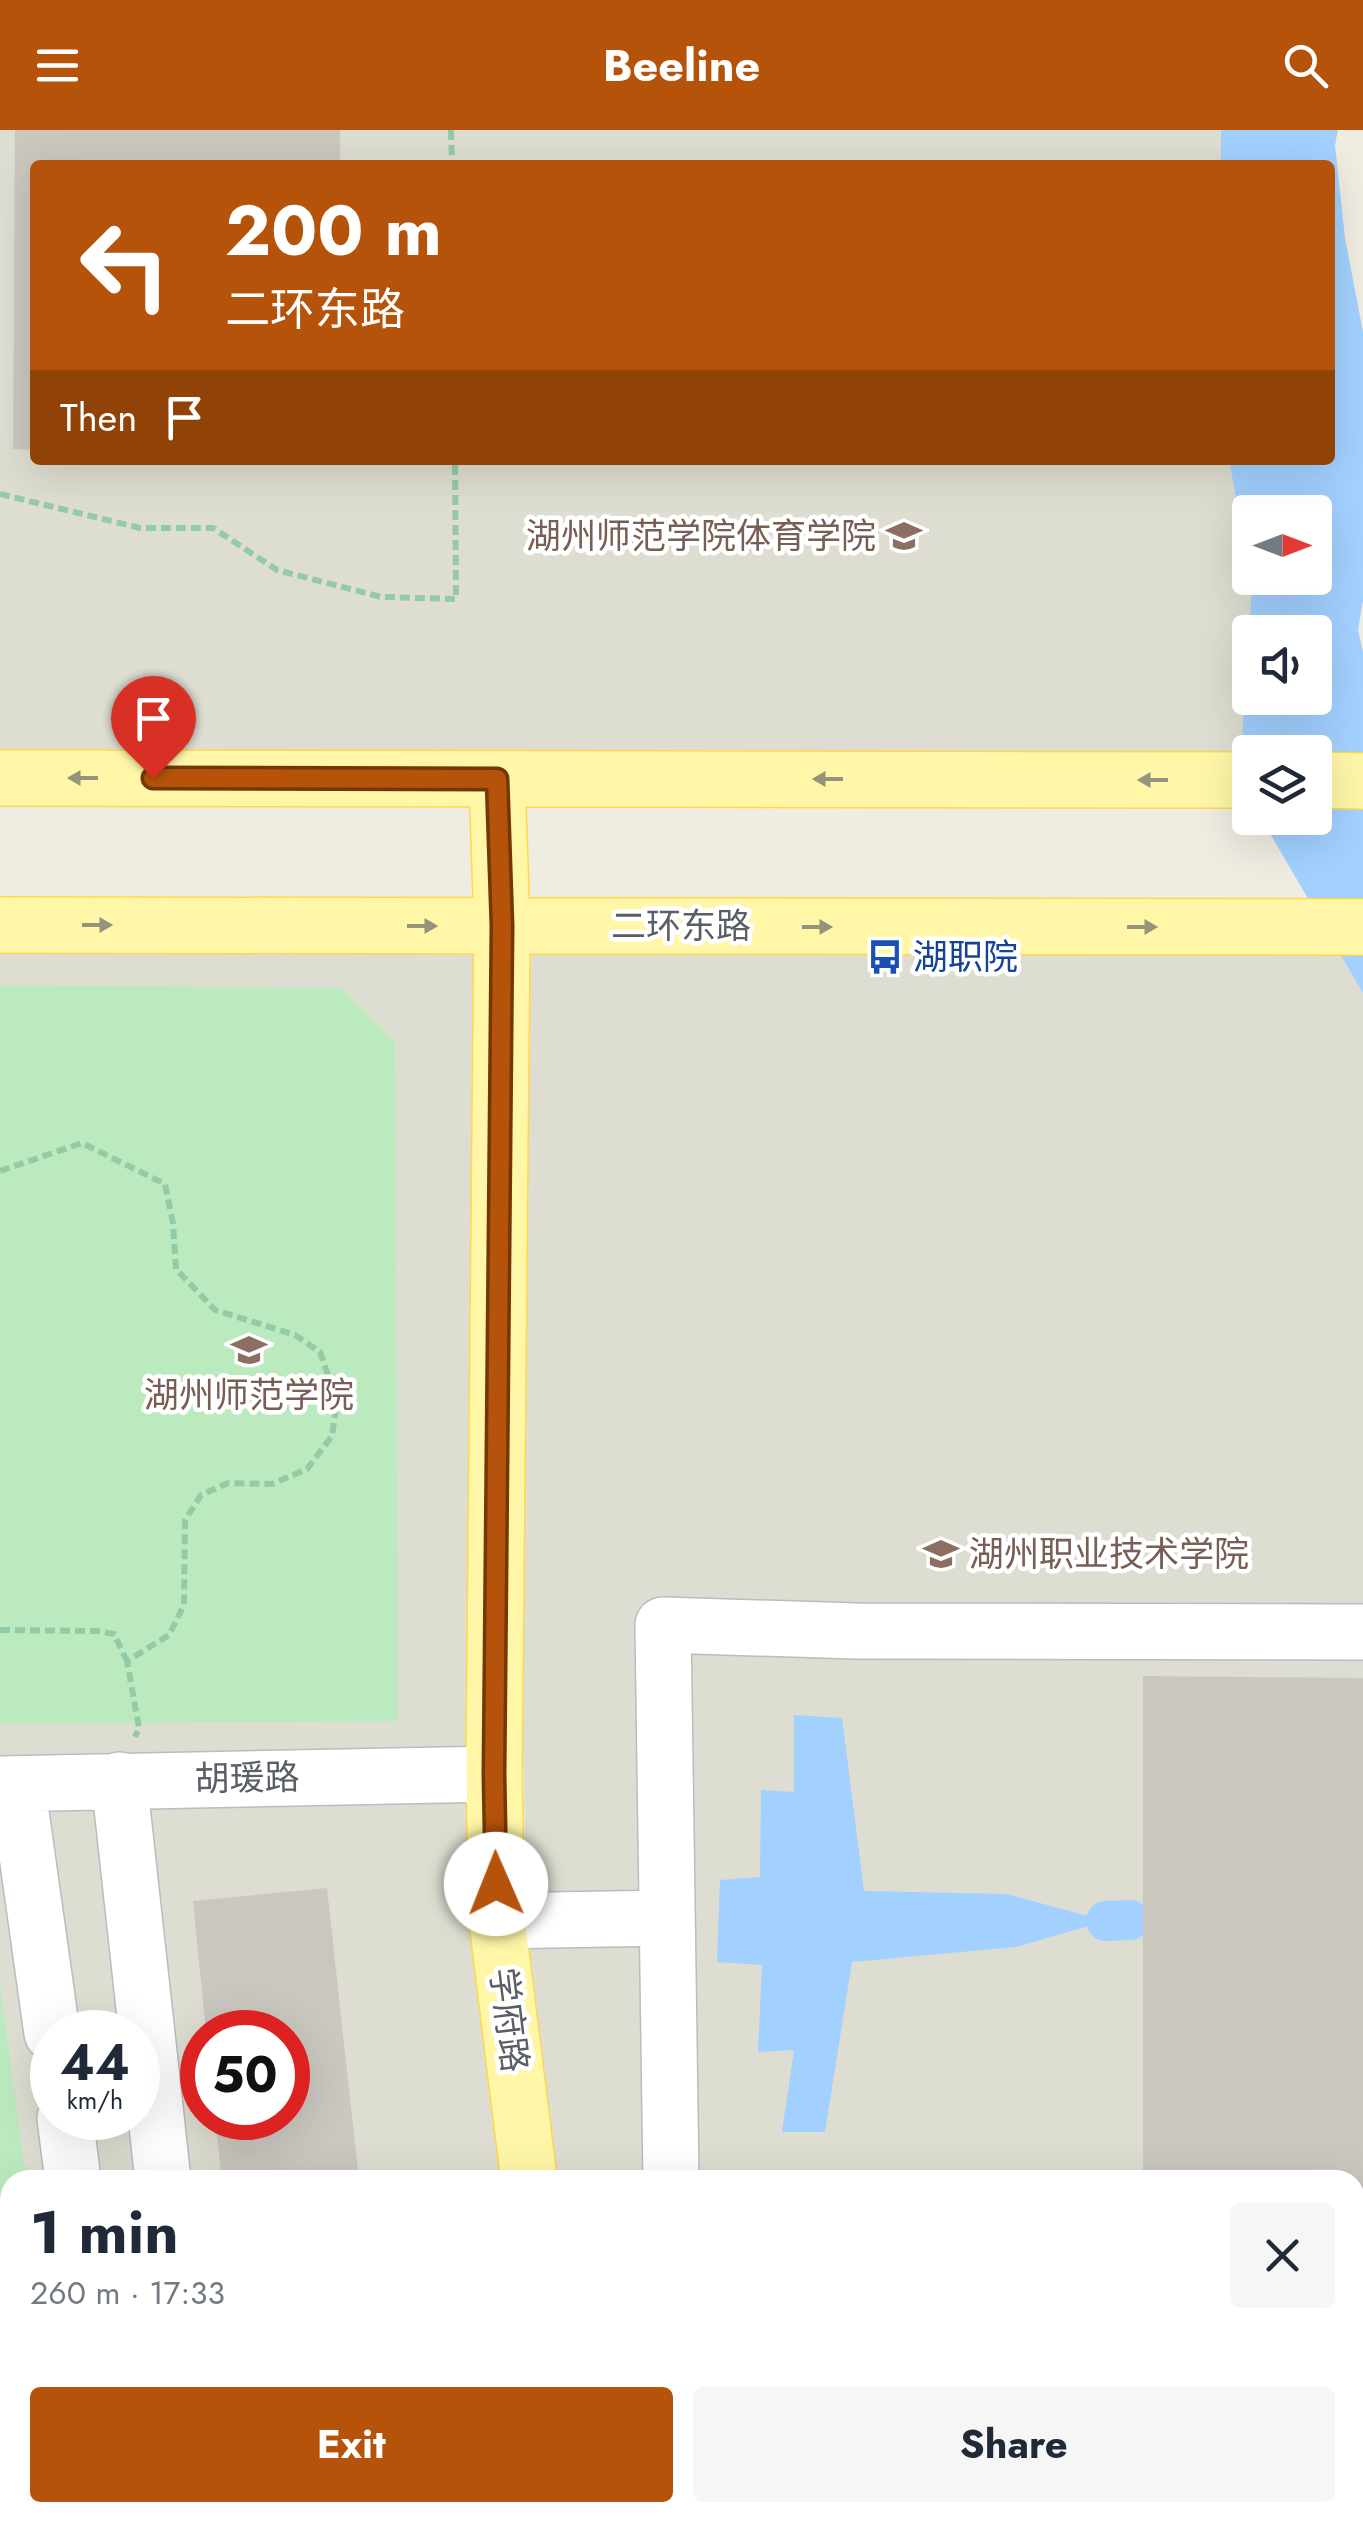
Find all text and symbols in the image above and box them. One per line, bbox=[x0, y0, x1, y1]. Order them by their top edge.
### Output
text: Beeline bbox=[603, 33, 760, 98]
icon: menu bbox=[30, 38, 85, 93]
icon: search bbox=[1278, 38, 1333, 93]
text: 200 m bbox=[225, 180, 442, 281]
icon: left bbox=[60, 200, 190, 330]
text: 二环东路 bbox=[225, 277, 405, 342]
text: Then bbox=[60, 390, 137, 445]
icon: arrive bbox=[157, 390, 212, 445]
north arrow bbox=[1232, 495, 1332, 595]
map controls bbox=[1232, 495, 1332, 835]
place label: 湖州师范学院体育学院 bbox=[526, 511, 876, 561]
school or university icon: 湖州师范学院体育学院 bbox=[885, 517, 923, 555]
button: sound bbox=[1232, 615, 1332, 715]
pin bbox=[111, 676, 196, 779]
icon: arrive bbox=[126, 691, 181, 746]
button: layers bbox=[1232, 735, 1332, 835]
one-way arrow bbox=[66, 770, 98, 786]
one-way arrow bbox=[811, 771, 843, 787]
one-way arrow bbox=[1136, 772, 1168, 788]
street label: 二环东路 bbox=[611, 901, 751, 951]
one-way arrow bbox=[82, 917, 114, 933]
one-way arrow bbox=[407, 918, 439, 934]
one-way arrow bbox=[802, 919, 834, 935]
one-way arrow bbox=[1127, 919, 1159, 935]
place label: 湖职院 bbox=[913, 932, 1018, 982]
bus stop icon: 湖职院 bbox=[866, 938, 904, 976]
school or university icon: 湖州师范学院 bbox=[230, 1331, 268, 1369]
place label: 湖州师范学院 bbox=[144, 1370, 354, 1420]
place label: 湖州职业技术学院 bbox=[969, 1529, 1249, 1579]
school or university icon: 湖州职业技术学院 bbox=[922, 1535, 960, 1573]
street label: 胡瑗路 bbox=[194, 1752, 300, 1804]
position arrow bbox=[444, 1832, 548, 1936]
street label: 学府路 bbox=[478, 1965, 540, 2075]
speed limit sign: 50 bbox=[180, 2010, 310, 2140]
text: 44 bbox=[60, 2026, 130, 2099]
text: km/h bbox=[67, 2082, 123, 2118]
text: 1 min bbox=[30, 2189, 179, 2276]
button: close bbox=[1230, 2203, 1335, 2308]
text: 260 m · 17:33 bbox=[30, 2270, 225, 2316]
button: Exit bbox=[30, 2387, 673, 2502]
button: Share bbox=[693, 2387, 1335, 2502]

